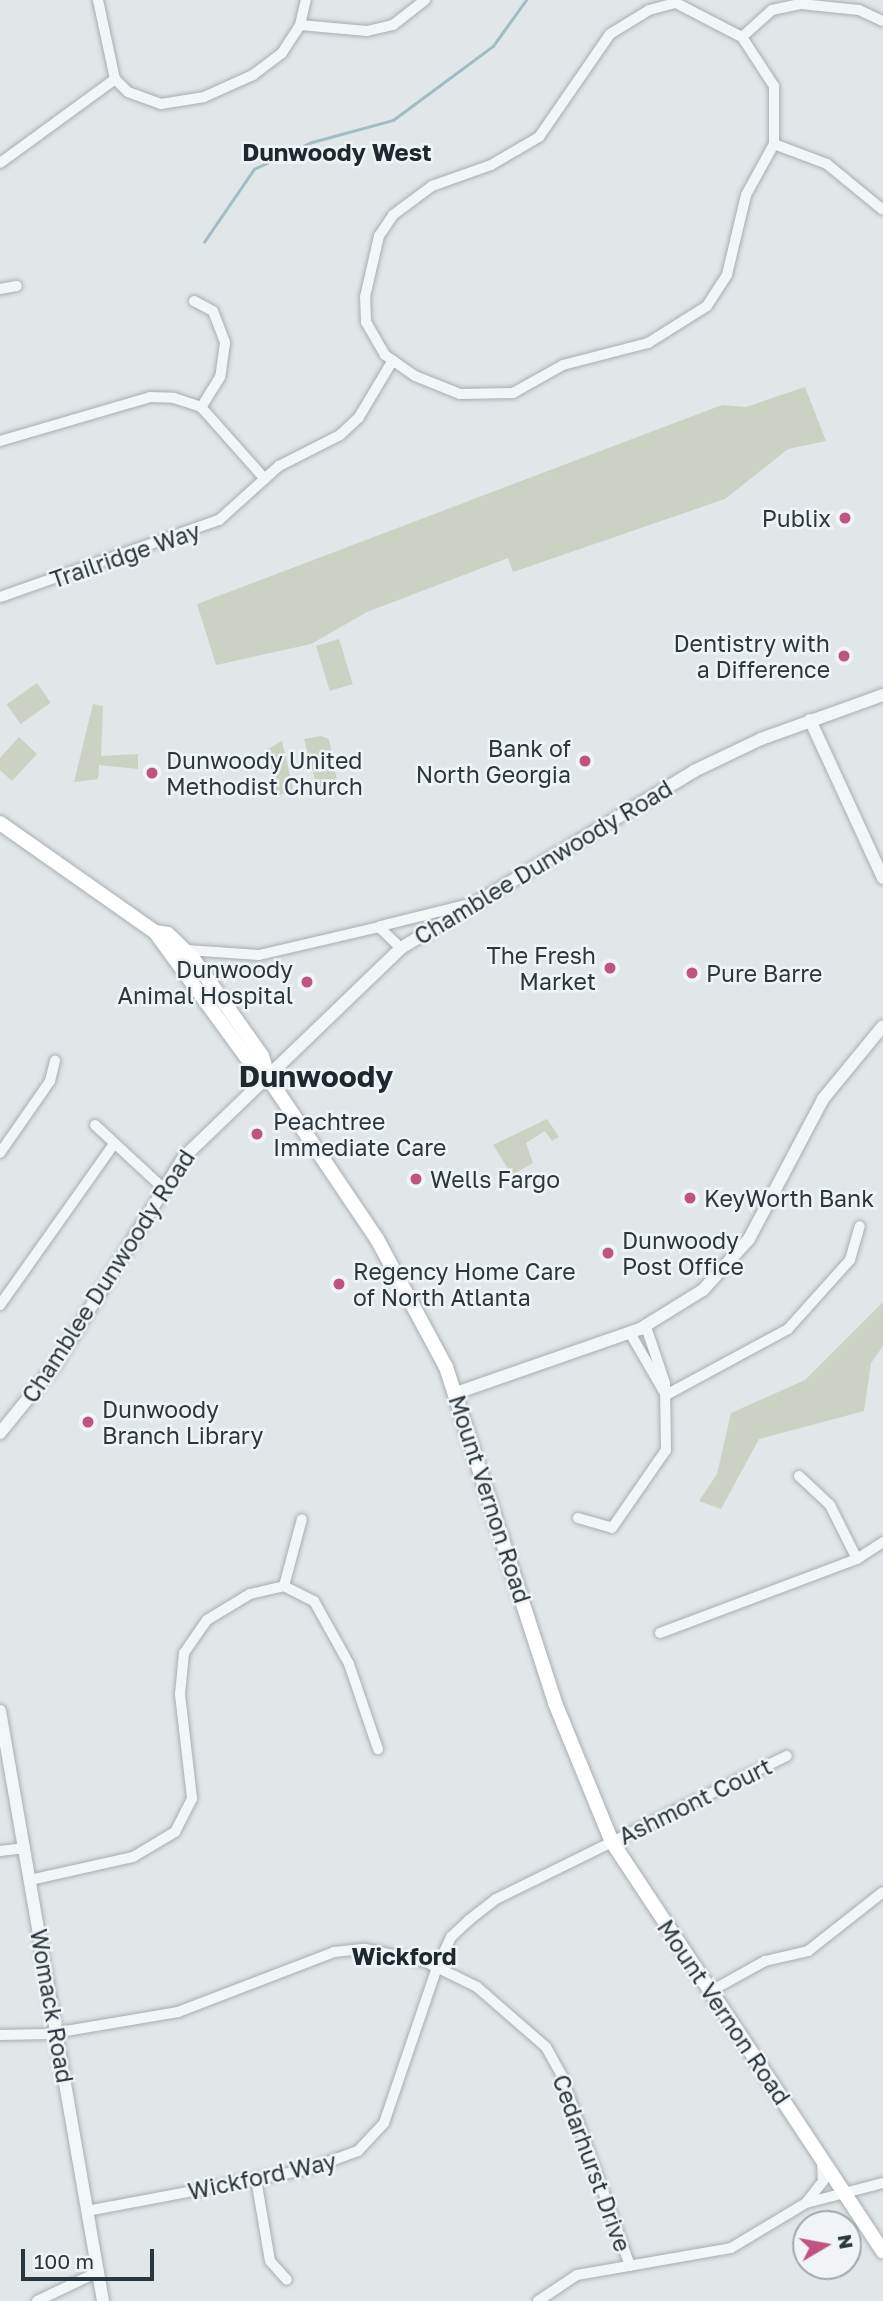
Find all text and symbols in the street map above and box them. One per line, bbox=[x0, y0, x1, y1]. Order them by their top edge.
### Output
district label: Dunwoody West bbox=[242, 138, 432, 166]
place label: Publix bbox=[762, 504, 831, 532]
marker: Publix bbox=[837, 510, 853, 526]
street label: Trailridge Way bbox=[47, 516, 203, 594]
place label: Dentistry with a Difference bbox=[673, 629, 830, 683]
marker: Dentistry with a Difference bbox=[836, 648, 852, 664]
place label: Bank of North Georgia bbox=[416, 734, 571, 788]
place label: Dunwoody United Methodist Church bbox=[166, 746, 363, 800]
marker: Bank of North Georgia bbox=[577, 753, 593, 769]
marker: Dunwoody United Methodist Church bbox=[144, 765, 160, 781]
street label: Chamblee Dunwoody Road bbox=[409, 774, 677, 950]
place label: The Fresh Market bbox=[486, 941, 596, 995]
place label: Dunwoody Animal Hospital bbox=[117, 955, 293, 1009]
place label: Pure Barre bbox=[706, 959, 822, 987]
marker: The Fresh Market bbox=[602, 960, 618, 976]
marker: Pure Barre bbox=[684, 965, 700, 981]
marker: Dunwoody Animal Hospital bbox=[299, 974, 315, 990]
district label: Dunwoody bbox=[239, 1058, 393, 1094]
place label: Peachtree Immediate Care bbox=[273, 1107, 446, 1161]
marker: Peachtree Immediate Care bbox=[247, 1124, 267, 1144]
street label: Chamblee Dunwoody Road bbox=[16, 1144, 200, 1408]
place label: Wells Fargo bbox=[430, 1165, 560, 1193]
marker: Wells Fargo bbox=[408, 1171, 424, 1187]
place label: KeyWorth Bank bbox=[704, 1184, 874, 1212]
marker: KeyWorth Bank bbox=[682, 1190, 698, 1206]
place label: Dunwoody Post Office bbox=[622, 1226, 744, 1280]
marker: Dunwoody Post Office bbox=[600, 1245, 616, 1261]
place label: Regency Home Care of North Atlanta bbox=[353, 1257, 576, 1311]
marker: Regency Home Care of North Atlanta bbox=[331, 1276, 347, 1292]
street label: Mount Vernon Road bbox=[443, 1392, 537, 1606]
place label: Dunwoody Branch Library bbox=[102, 1395, 263, 1449]
marker: Dunwoody Branch Library bbox=[80, 1414, 96, 1430]
street label: Ashmont Court bbox=[614, 1752, 776, 1850]
street label: Mount Vernon Road bbox=[652, 1914, 796, 2110]
street label: Womack Road bbox=[25, 1927, 79, 2085]
district label: Wickford bbox=[351, 1942, 457, 1970]
street label: Cedarhurst Drive bbox=[547, 2071, 637, 2255]
street label: Wickford Way bbox=[185, 2147, 339, 2205]
north arrow bbox=[792, 2210, 862, 2280]
text: N bbox=[834, 2232, 859, 2251]
scale bar bbox=[24, 2234, 158, 2278]
text: 100 m bbox=[34, 2248, 94, 2274]

